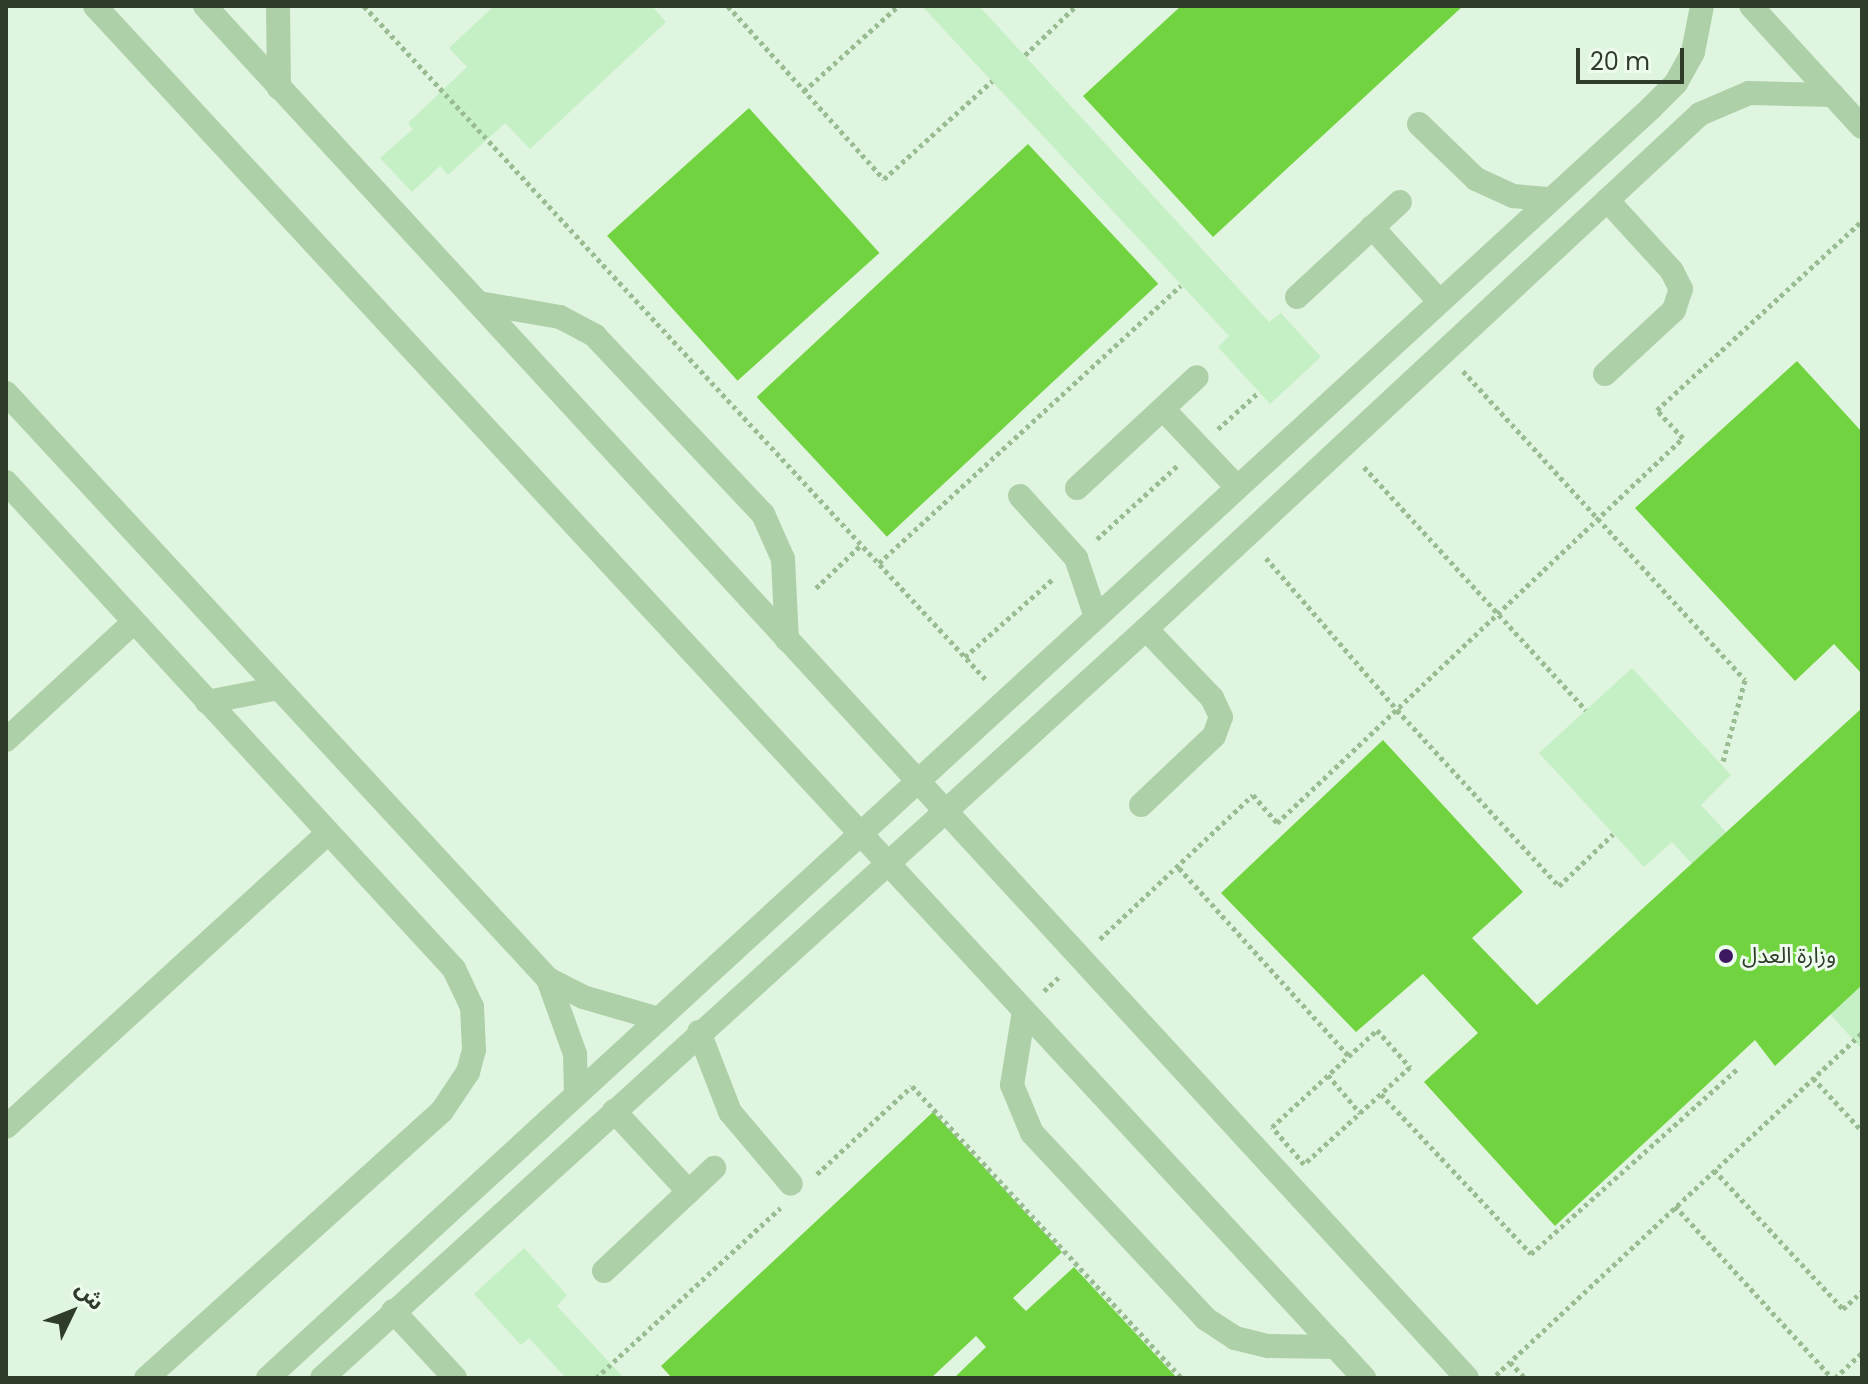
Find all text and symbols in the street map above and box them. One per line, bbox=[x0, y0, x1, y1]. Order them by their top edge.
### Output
scale bar bbox=[1580, 32, 1688, 82]
text: 20 m bbox=[1590, 45, 1650, 78]
place label: وزارة العدل bbox=[1742, 943, 1836, 969]
marker: وزارة العدل bbox=[1717, 947, 1735, 965]
north arrow bbox=[32, 1272, 112, 1352]
text: ش bbox=[68, 1274, 112, 1317]

